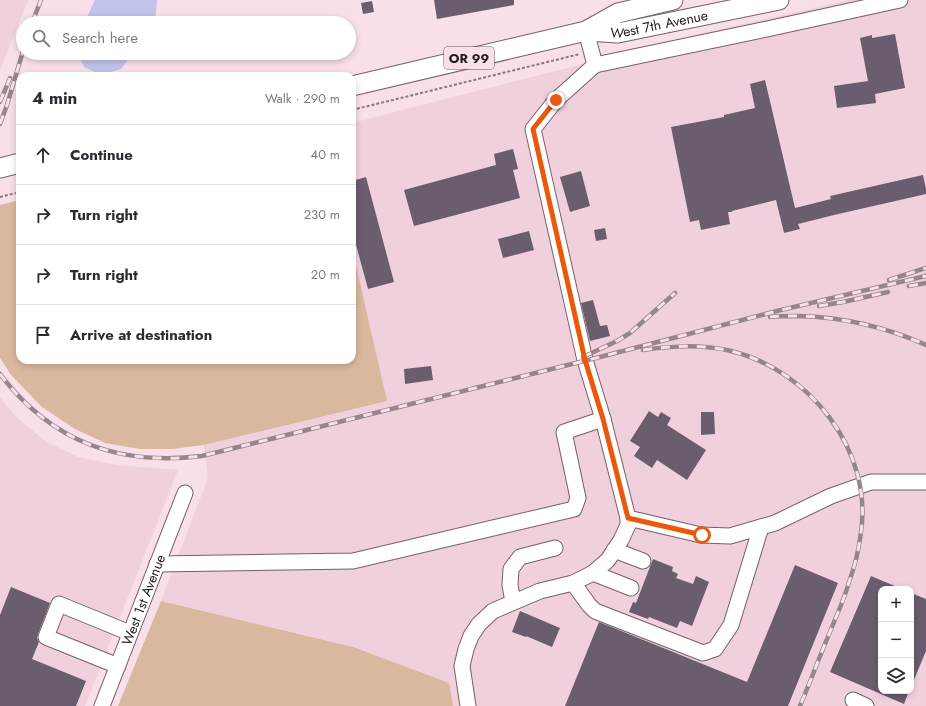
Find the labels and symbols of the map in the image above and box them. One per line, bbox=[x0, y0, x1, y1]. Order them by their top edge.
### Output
street label: West 7th Avenue bbox=[610, 5, 710, 43]
road number: OR 99 bbox=[444, 47, 494, 69]
route end bbox=[547, 91, 565, 109]
route start bbox=[693, 526, 711, 544]
street label: West 1st Avenue bbox=[117, 551, 170, 648]

